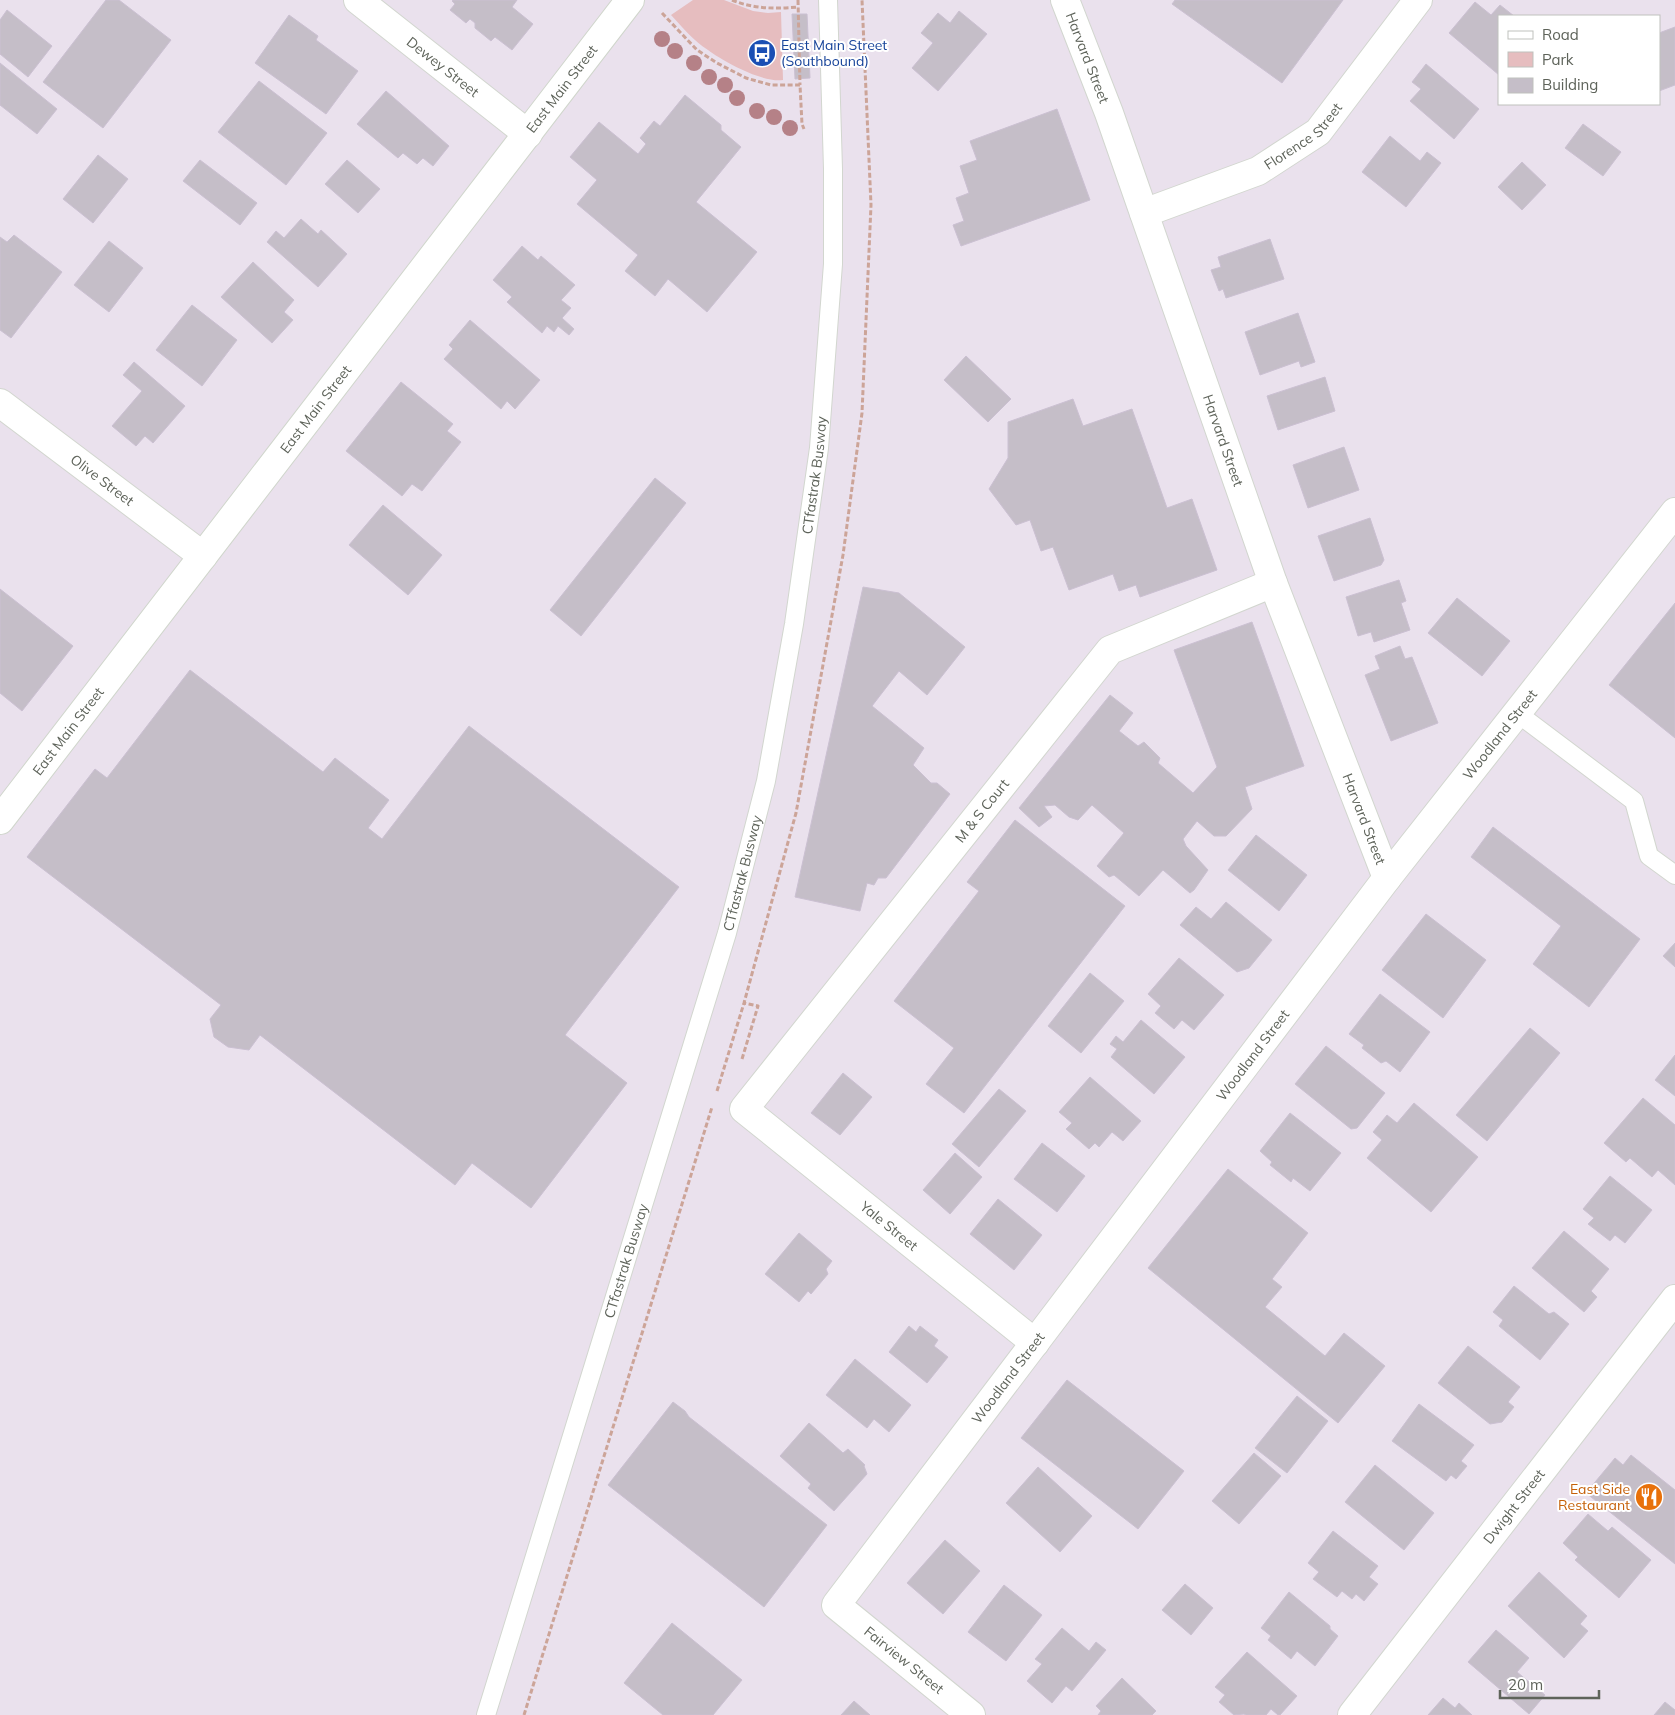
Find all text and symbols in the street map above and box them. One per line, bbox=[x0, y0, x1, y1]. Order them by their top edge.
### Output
street label: Harvard Street bbox=[1062, 10, 1113, 106]
legend bbox=[1498, 15, 1660, 105]
text: Road bbox=[1542, 25, 1579, 44]
street label: Dewey Street bbox=[403, 33, 483, 101]
place label: East Main Street (Southbound) bbox=[781, 36, 887, 70]
bus stop icon: East Main Street (Southbound) bbox=[747, 38, 777, 68]
street label: East Main Street bbox=[522, 41, 601, 137]
text: Park bbox=[1542, 50, 1574, 69]
text: Building bbox=[1542, 75, 1598, 94]
street label: Florence Street bbox=[1261, 99, 1346, 174]
street label: East Main Street bbox=[276, 362, 355, 457]
street label: Harvard Street bbox=[1199, 392, 1248, 489]
street label: CTfastrak Busway bbox=[798, 415, 830, 535]
street label: Olive Street bbox=[67, 450, 138, 510]
street label: East Main Street bbox=[29, 683, 108, 779]
street label: Woodland Street bbox=[1459, 686, 1541, 783]
street label: Harvard Street bbox=[1338, 771, 1390, 867]
street label: M & S Court bbox=[951, 775, 1013, 846]
street label: CTfastrak Busway bbox=[719, 813, 766, 933]
street label: Woodland Street bbox=[1212, 1006, 1293, 1104]
street label: Yale Street bbox=[856, 1197, 922, 1255]
street label: CTfastrak Busway bbox=[600, 1201, 652, 1321]
street label: Woodland Street bbox=[968, 1329, 1048, 1427]
street label: Dwight Street bbox=[1479, 1465, 1549, 1548]
place label: East Side Restaurant bbox=[1558, 1480, 1630, 1514]
restaurant icon: East Side Restaurant bbox=[1634, 1482, 1664, 1512]
street label: Fairview Street bbox=[860, 1622, 948, 1698]
scale bar bbox=[1500, 1668, 1599, 1700]
text: 20 m bbox=[1508, 1675, 1543, 1694]

